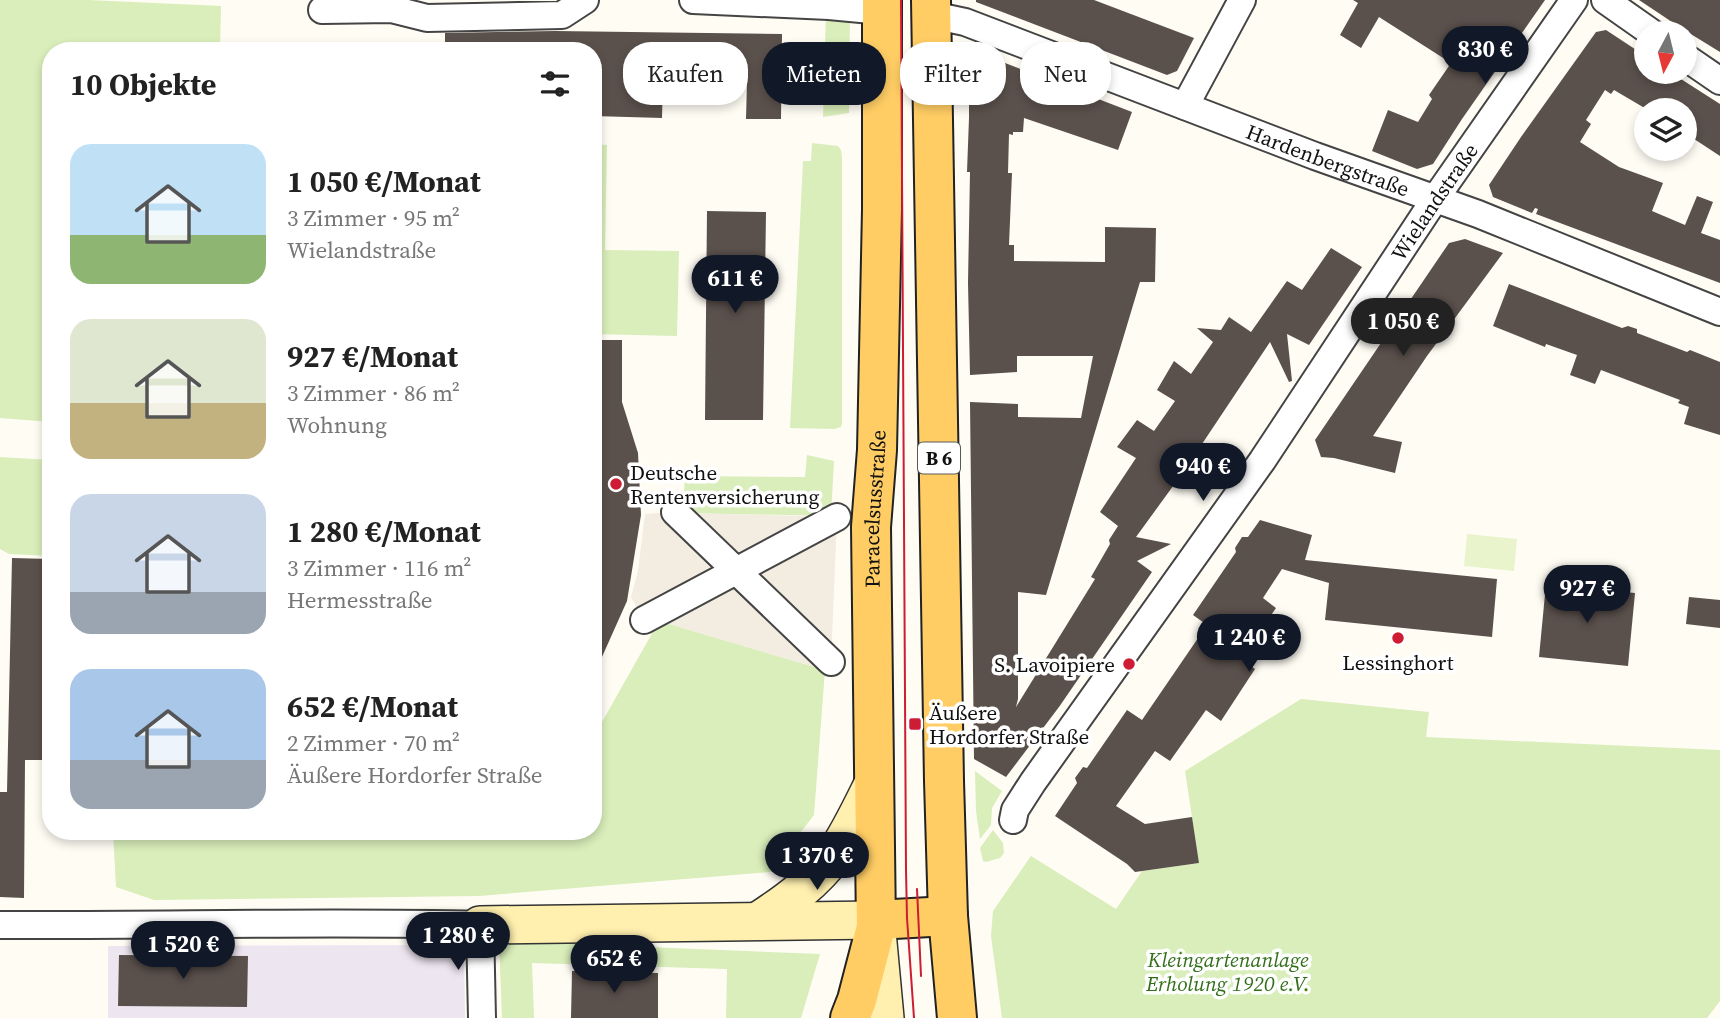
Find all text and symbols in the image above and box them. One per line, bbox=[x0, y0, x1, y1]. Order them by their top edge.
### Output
north arrow bbox=[1634, 21, 1698, 84]
map controls bbox=[1634, 21, 1697, 161]
pin: 830 € bbox=[1436, 27, 1534, 86]
text: 830 € bbox=[1458, 33, 1512, 65]
chip: Kaufen bbox=[623, 42, 748, 105]
chip: Mieten bbox=[762, 42, 886, 105]
chip: Filter bbox=[900, 42, 1006, 105]
chip: Neu bbox=[1020, 42, 1111, 105]
text: 10 Objekte bbox=[70, 64, 216, 105]
icon: filters bbox=[536, 65, 574, 103]
button: layers bbox=[1634, 98, 1697, 161]
street label: Hardenbergstraße bbox=[1242, 117, 1413, 203]
street label: Wielandstraße bbox=[1384, 137, 1484, 266]
text: 1 050 €/Monat bbox=[287, 161, 481, 202]
icon: home bbox=[126, 172, 210, 256]
text: 3 Zimmer · 95 m² bbox=[287, 202, 460, 234]
text: Wielandstraße bbox=[287, 234, 436, 266]
pin: 611 € bbox=[686, 256, 784, 315]
text: 611 € bbox=[708, 262, 762, 294]
pin: 1 050 € bbox=[1338, 298, 1468, 358]
text: 1 050 € bbox=[1367, 305, 1439, 337]
text: 927 €/Monat bbox=[287, 336, 458, 377]
icon: home bbox=[126, 347, 210, 431]
text: 3 Zimmer · 86 m² bbox=[287, 377, 460, 409]
text: Wohnung bbox=[287, 409, 387, 441]
street label: Paracelsusstraße bbox=[856, 430, 892, 588]
road number: B 6 bbox=[918, 442, 960, 474]
pin: 940 € bbox=[1154, 444, 1252, 503]
text: 940 € bbox=[1176, 450, 1230, 482]
place label: Deutsche Rentenversicherung bbox=[630, 458, 820, 511]
marker: Deutsche Rentenversicherung bbox=[608, 476, 624, 492]
text: 1 280 €/Monat bbox=[287, 511, 481, 552]
icon: home bbox=[126, 522, 210, 606]
text: 3 Zimmer · 116 m² bbox=[287, 552, 471, 584]
pin: 927 € bbox=[1538, 566, 1636, 625]
text: 927 € bbox=[1560, 572, 1614, 604]
text: Hermesstraße bbox=[287, 584, 433, 616]
pin: 1 240 € bbox=[1184, 614, 1314, 674]
text: 1 240 € bbox=[1213, 621, 1285, 653]
marker: Lessinghort bbox=[1390, 630, 1406, 646]
place label: Lessinghort bbox=[1342, 648, 1454, 677]
place label: S. Lavoipiere bbox=[994, 650, 1115, 679]
marker: S. Lavoipiere bbox=[1121, 656, 1137, 672]
text: 652 €/Monat bbox=[287, 686, 458, 727]
icon: home bbox=[126, 697, 210, 781]
place label: Äußere Hordorfer Straße bbox=[929, 698, 1089, 751]
marker: Äußere Hordorfer Straße bbox=[907, 716, 923, 732]
text: 2 Zimmer · 70 m² bbox=[287, 727, 460, 759]
text: Äußere Hordorfer Straße bbox=[287, 759, 542, 791]
pin: 1 370 € bbox=[752, 832, 882, 892]
text: 1 370 € bbox=[781, 839, 853, 871]
pin: 1 280 € bbox=[393, 912, 523, 972]
text: 1 280 € bbox=[422, 919, 494, 951]
pin: 1 520 € bbox=[118, 922, 248, 981]
text: 1 520 € bbox=[147, 928, 219, 960]
pin: 652 € bbox=[565, 936, 663, 995]
text: 652 € bbox=[587, 942, 641, 974]
park label: Kleingartenanlage Erholung 1920 e.V. bbox=[1145, 945, 1310, 998]

